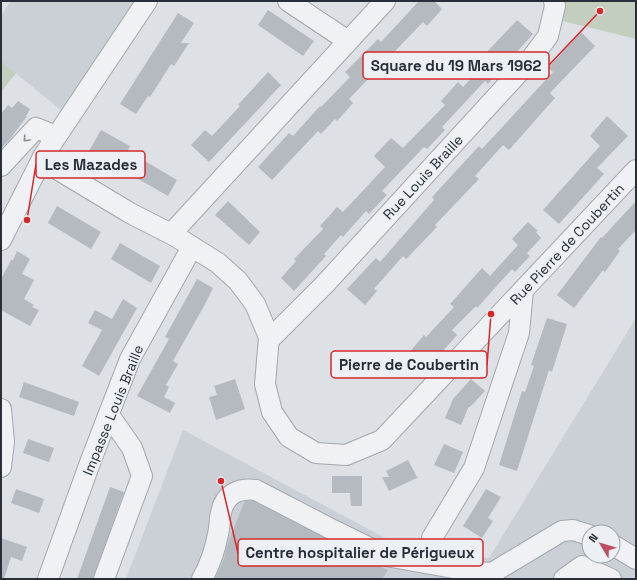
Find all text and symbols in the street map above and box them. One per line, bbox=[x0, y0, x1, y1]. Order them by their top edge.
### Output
callout: Square du 19 Mars 1962 bbox=[363, 52, 549, 79]
text: Square du 19 Mars 1962 bbox=[371, 56, 541, 75]
street label: Rue Louis Braille bbox=[379, 131, 467, 223]
one-way arrow bbox=[23, 134, 31, 142]
callout: Les Mazades bbox=[36, 151, 145, 178]
text: Les Mazades bbox=[45, 155, 138, 174]
street label: Rue Pierre de Coubertin bbox=[506, 179, 628, 309]
street label: Impasse Louis Braille bbox=[79, 342, 147, 478]
callout: Pierre de Coubertin bbox=[331, 351, 487, 378]
text: Pierre de Coubertin bbox=[339, 355, 479, 374]
north arrow bbox=[581, 524, 621, 564]
text: N bbox=[585, 531, 601, 545]
callout: Centre hospitalier de Périgueux bbox=[238, 539, 483, 566]
text: Centre hospitalier de Périgueux bbox=[245, 543, 475, 562]

